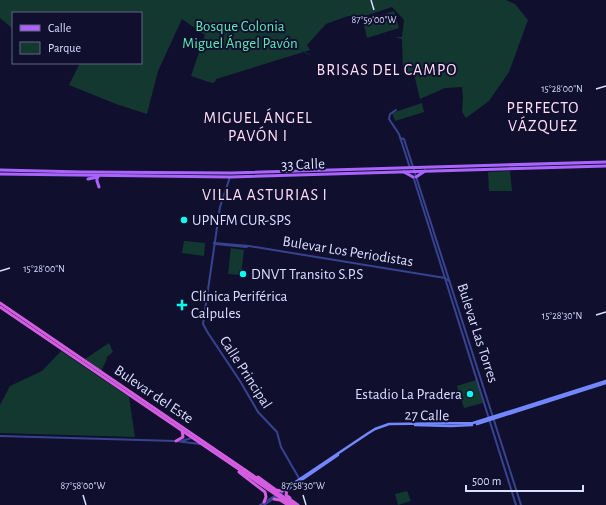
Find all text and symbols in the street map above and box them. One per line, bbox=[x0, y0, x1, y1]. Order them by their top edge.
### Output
legend bbox=[12, 12, 142, 64]
text: 87°59'00"W bbox=[352, 15, 396, 25]
park label: Bosque Colonia Miguel Ángel Pavón bbox=[182, 19, 298, 51]
text: Calle bbox=[48, 22, 71, 34]
text: Parque bbox=[48, 42, 81, 54]
district label: BRISAS DEL CAMPO bbox=[317, 62, 457, 78]
text: 15°28'00"N bbox=[541, 84, 583, 94]
district label: PERFECTO VÁZQUEZ bbox=[507, 100, 580, 135]
district label: MIGUEL ÁNGEL PAVÓN I bbox=[203, 108, 313, 144]
street label: 33 Calle bbox=[281, 156, 325, 173]
district label: VILLA ASTURIAS I bbox=[202, 187, 328, 203]
place label: UPNFM CUR-SPS bbox=[192, 213, 291, 228]
marker: UPNFM CUR-SPS bbox=[179, 215, 189, 225]
street label: Bulevar Los Periodistas bbox=[282, 234, 414, 269]
text: 15°28'00"N bbox=[23, 264, 65, 274]
place label: DNVT Transito S.P.S bbox=[251, 267, 363, 282]
marker: DNVT Transito S.P.S bbox=[238, 269, 248, 279]
street label: Bulevar Las Torres bbox=[454, 282, 501, 385]
place label: Clínica Periférica Calpules bbox=[191, 289, 287, 321]
marker: Clínica Periférica Calpules bbox=[176, 299, 188, 311]
text: 15°28'30"N bbox=[542, 311, 582, 321]
street label: Calle Principal bbox=[217, 333, 274, 411]
street label: Bulevar del Este bbox=[112, 363, 196, 426]
place label: Estadio La Pradera bbox=[355, 387, 462, 402]
marker: Estadio La Pradera bbox=[465, 389, 475, 399]
street label: 27 Calle bbox=[405, 408, 450, 423]
scale bar bbox=[466, 467, 583, 493]
text: 500 m bbox=[472, 475, 501, 487]
text: 87°58'00"W bbox=[61, 481, 105, 491]
text: 87°58'30"W bbox=[281, 481, 325, 491]

